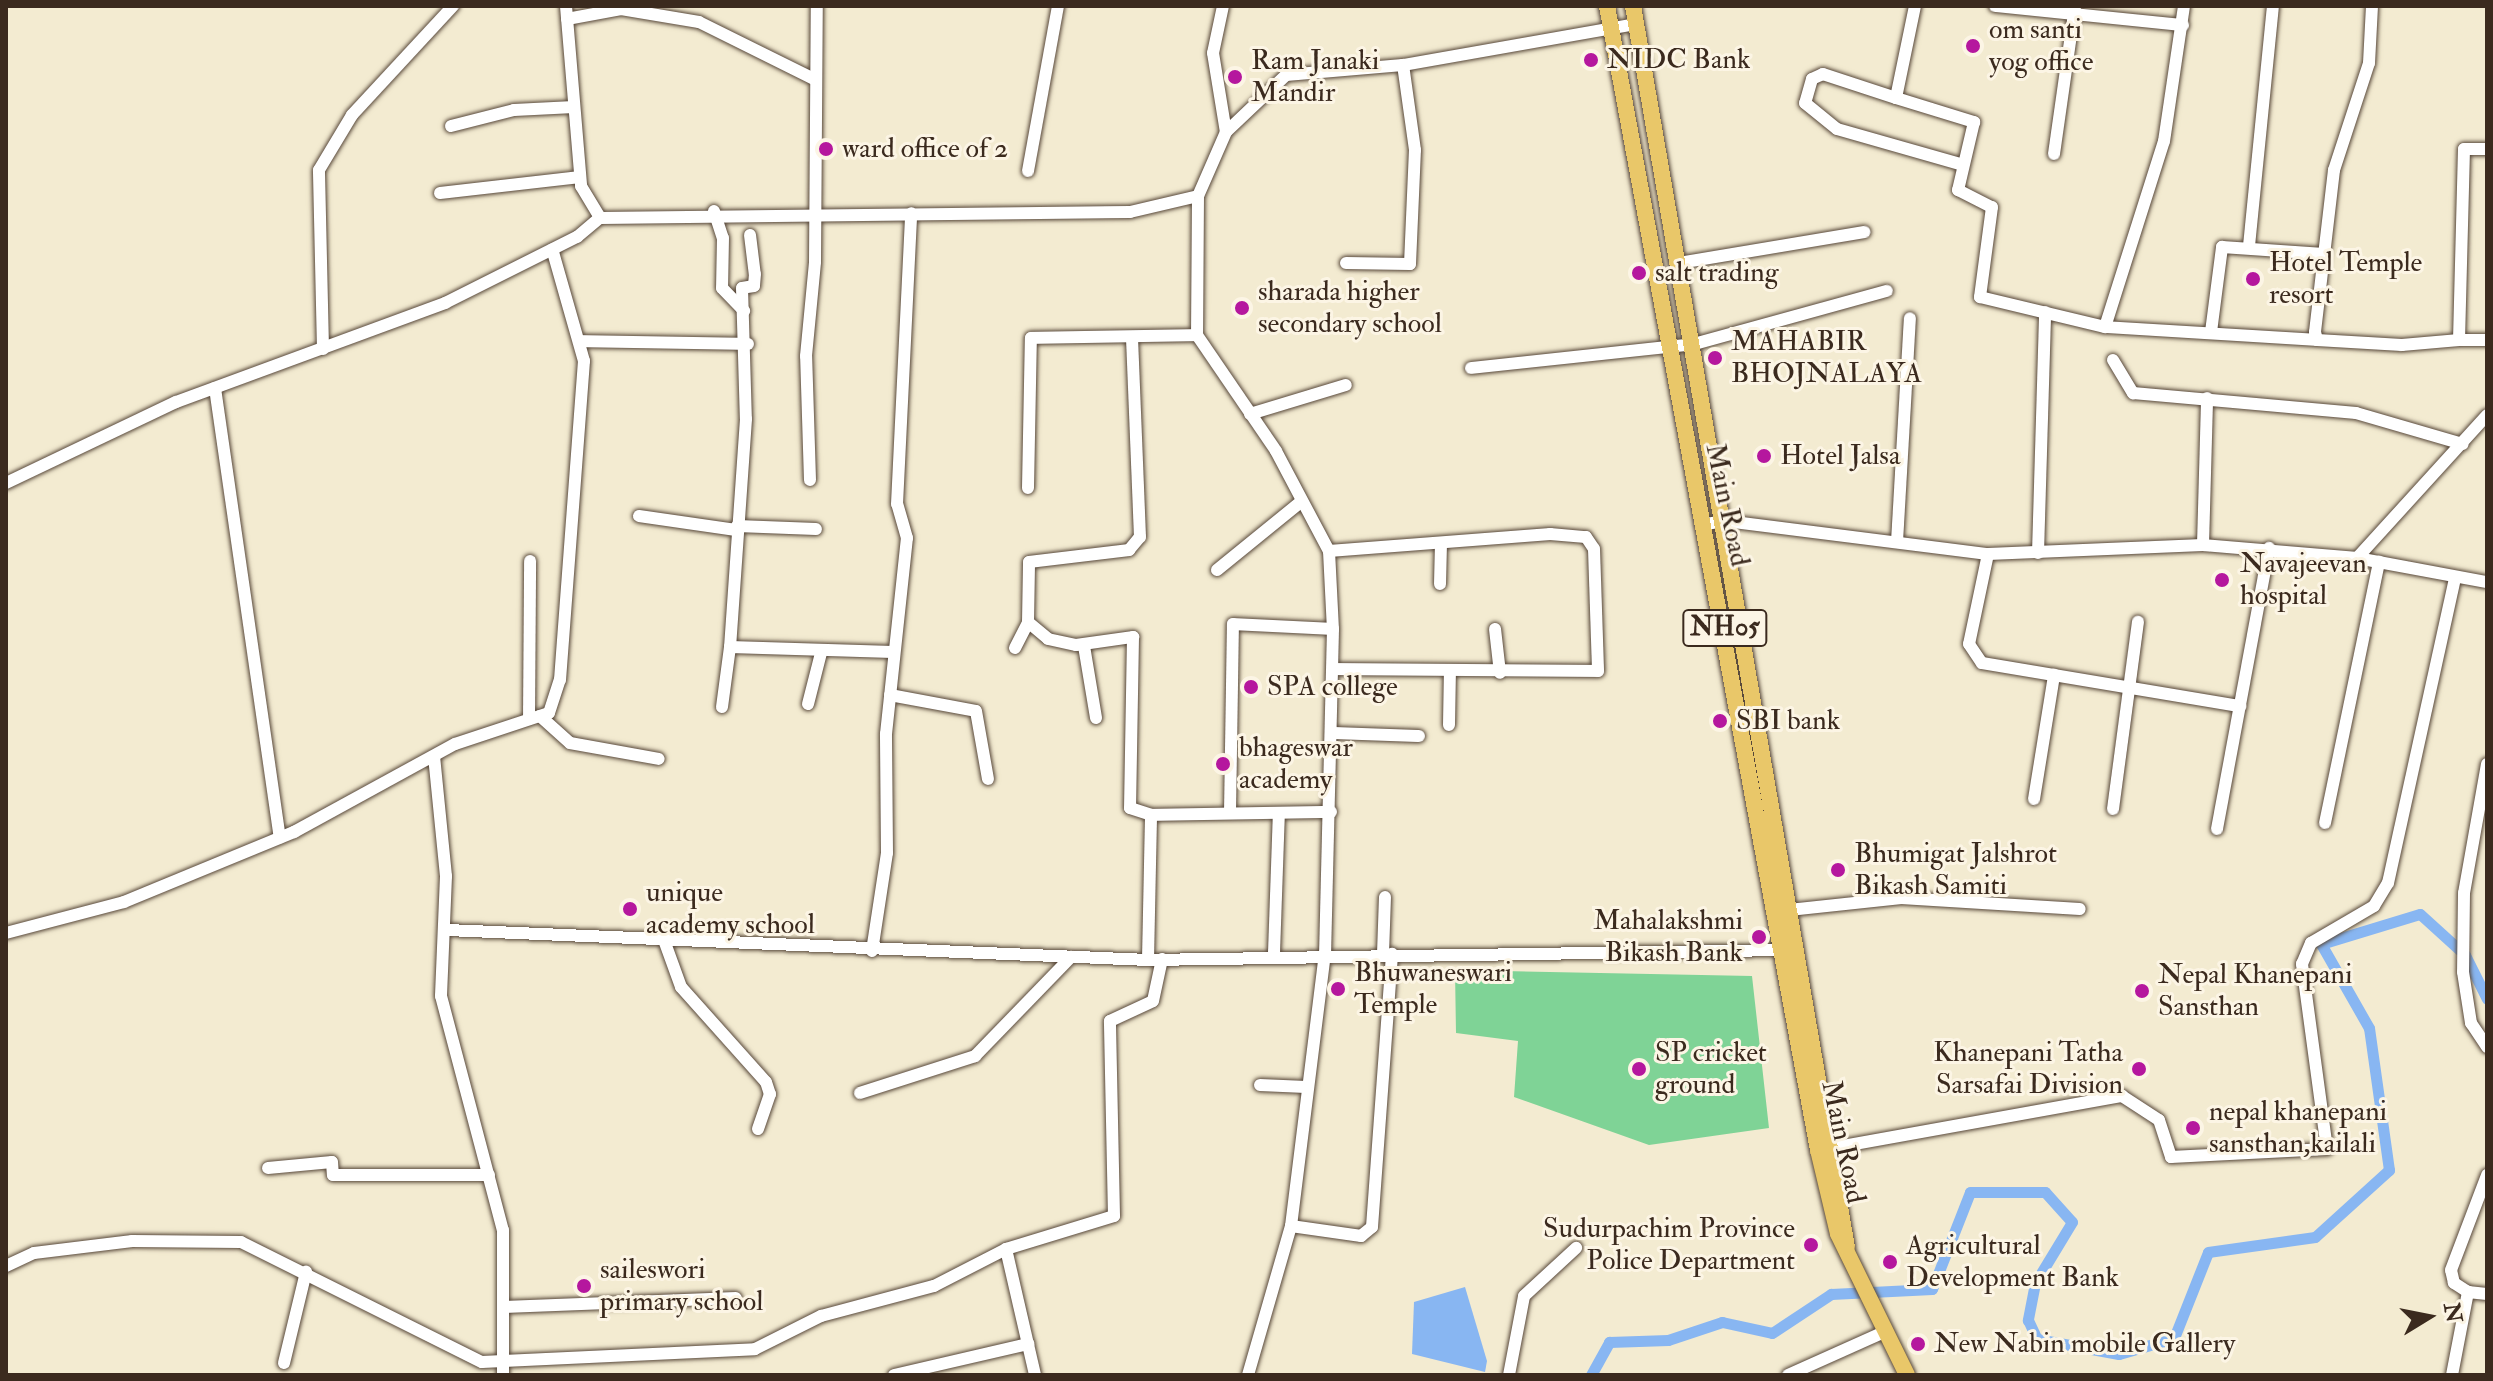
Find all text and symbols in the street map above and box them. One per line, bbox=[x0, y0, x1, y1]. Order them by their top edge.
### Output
place label: om santi yog office bbox=[1989, 13, 2093, 79]
marker: om santi yog office bbox=[1964, 37, 1982, 55]
place label: NIDC Bank bbox=[1607, 43, 1750, 77]
place label: Ram Janaki Mandir bbox=[1251, 44, 1379, 110]
marker: NIDC Bank bbox=[1582, 51, 1600, 69]
marker: Ram Janaki Mandir bbox=[1226, 68, 1244, 86]
place label: ward office of 2 bbox=[842, 132, 1008, 166]
marker: ward office of 2 bbox=[817, 140, 835, 158]
place label: Hotel Temple resort bbox=[2269, 246, 2422, 312]
place label: salt trading bbox=[1655, 256, 1779, 290]
marker: salt trading bbox=[1630, 264, 1648, 282]
marker: Hotel Temple resort bbox=[2244, 270, 2262, 288]
place label: sharada higher secondary school bbox=[1258, 275, 1442, 341]
marker: sharada higher secondary school bbox=[1233, 299, 1251, 317]
place label: MAHABIR BHOJNALAYA bbox=[1731, 325, 1922, 391]
marker: MAHABIR BHOJNALAYA bbox=[1706, 349, 1724, 367]
place label: Hotel Jalsa bbox=[1780, 439, 1900, 473]
street label: Main Road bbox=[1698, 440, 1756, 570]
marker: Hotel Jalsa bbox=[1755, 447, 1773, 465]
place label: Navajeevan hospital bbox=[2240, 547, 2367, 613]
marker: Navajeevan hospital bbox=[2211, 569, 2233, 591]
road number: NH05 bbox=[1681, 606, 1769, 650]
place label: SPA college bbox=[1267, 670, 1398, 704]
marker: SPA college bbox=[1242, 678, 1260, 696]
place label: SBI bank bbox=[1736, 704, 1840, 738]
marker: SBI bank bbox=[1711, 712, 1729, 730]
place label: bhageswar academy bbox=[1239, 731, 1353, 797]
marker: bhageswar academy bbox=[1214, 755, 1232, 773]
place label: Bhumigat Jalshrot Bikash Samiti bbox=[1854, 837, 2057, 903]
marker: Bhumigat Jalshrot Bikash Samiti bbox=[1829, 861, 1847, 879]
place label: unique academy school bbox=[646, 876, 815, 942]
marker: unique academy school bbox=[621, 900, 639, 918]
place label: Mahalakshmi Bikash Bank bbox=[1593, 904, 1743, 970]
marker: Mahalakshmi Bikash Bank bbox=[1750, 928, 1768, 946]
place label: Bhuwaneswari Temple bbox=[1354, 956, 1512, 1022]
place label: Nepal Khanepani Sansthan bbox=[2158, 958, 2352, 1024]
marker: Bhuwaneswari Temple bbox=[1329, 980, 1347, 998]
marker: Nepal Khanepani Sansthan bbox=[2133, 982, 2151, 1000]
place label: SP cricket ground bbox=[1655, 1036, 1767, 1102]
place label: Khanepani Tatha Sarsafai Division bbox=[1933, 1036, 2123, 1102]
marker: SP cricket ground bbox=[1630, 1060, 1648, 1078]
marker: Khanepani Tatha Sarsafai Division bbox=[2130, 1060, 2148, 1078]
street label: Main Road bbox=[1814, 1077, 1872, 1207]
place label: nepal khanepani sansthan,kailali bbox=[2209, 1095, 2387, 1161]
marker: nepal khanepani sansthan,kailali bbox=[2184, 1119, 2202, 1137]
place label: Sudurpachim Province Police Department bbox=[1543, 1212, 1795, 1278]
place label: Agricultural Development Bank bbox=[1906, 1229, 2119, 1295]
marker: Sudurpachim Province Police Department bbox=[1802, 1236, 1820, 1254]
place label: saileswori primary school bbox=[600, 1253, 763, 1319]
marker: Agricultural Development Bank bbox=[1881, 1253, 1899, 1271]
marker: saileswori primary school bbox=[575, 1277, 593, 1295]
north arrow bbox=[2389, 1277, 2469, 1357]
text: N bbox=[2437, 1301, 2468, 1325]
place label: New Nabin mobile Gallery bbox=[1934, 1327, 2235, 1361]
marker: New Nabin mobile Gallery bbox=[1909, 1335, 1927, 1353]

